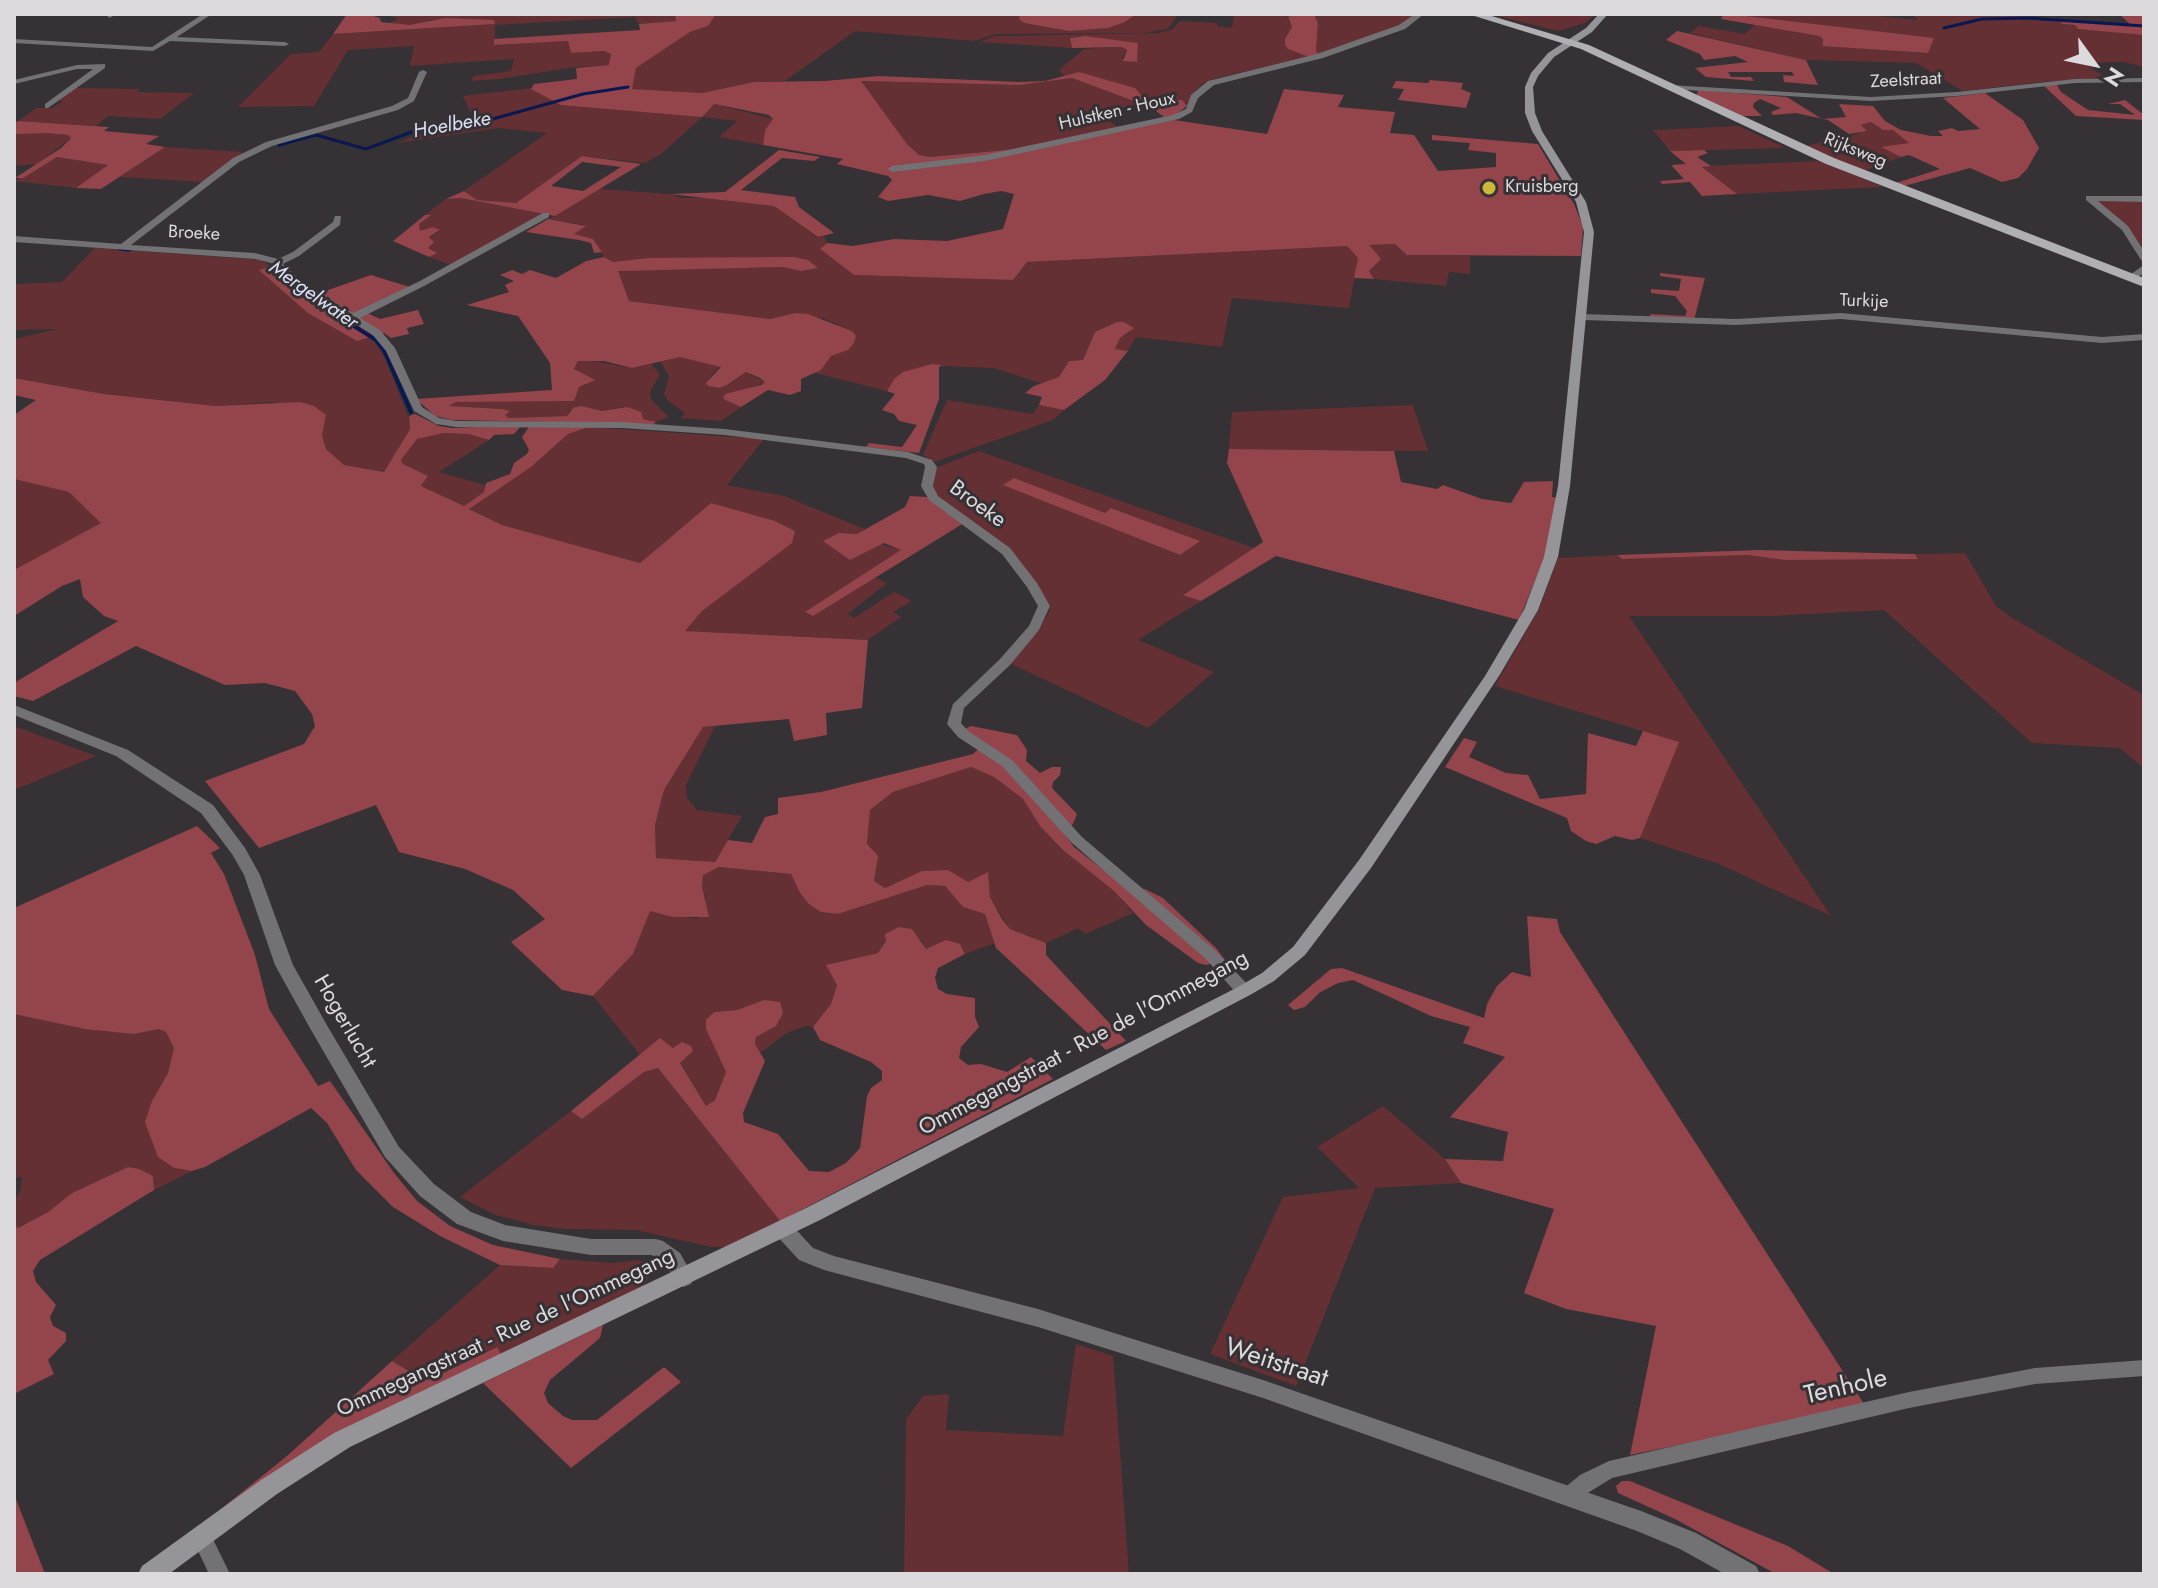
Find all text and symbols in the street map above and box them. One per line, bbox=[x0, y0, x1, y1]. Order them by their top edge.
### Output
north arrow bbox=[2054, 24, 2134, 104]
text: N bbox=[2096, 61, 2132, 93]
street label: Zeelstraat bbox=[1870, 68, 1942, 94]
street label: Hulstken - Houx bbox=[1057, 88, 1177, 136]
water label: Hoelbeke bbox=[411, 107, 493, 145]
street label: Rijksweg bbox=[1820, 129, 1890, 173]
place label: Kruisberg bbox=[1505, 177, 1578, 199]
marker: Kruisberg bbox=[1480, 179, 1498, 197]
street label: Broeke bbox=[167, 222, 221, 246]
water label: Mergelwater bbox=[264, 257, 362, 335]
street label: Turkije bbox=[1839, 290, 1889, 314]
street label: Broeke bbox=[944, 476, 1010, 534]
street label: Ommegangstraat - Rue de l'Ommegang bbox=[915, 946, 1253, 1142]
street label: Hogerlucht bbox=[307, 971, 381, 1073]
street label: Ommegangstraat - Rue de l'Ommegang bbox=[333, 1244, 679, 1424]
street label: Weitstraat bbox=[1220, 1333, 1332, 1395]
street label: Tenhole bbox=[1802, 1363, 1890, 1413]

